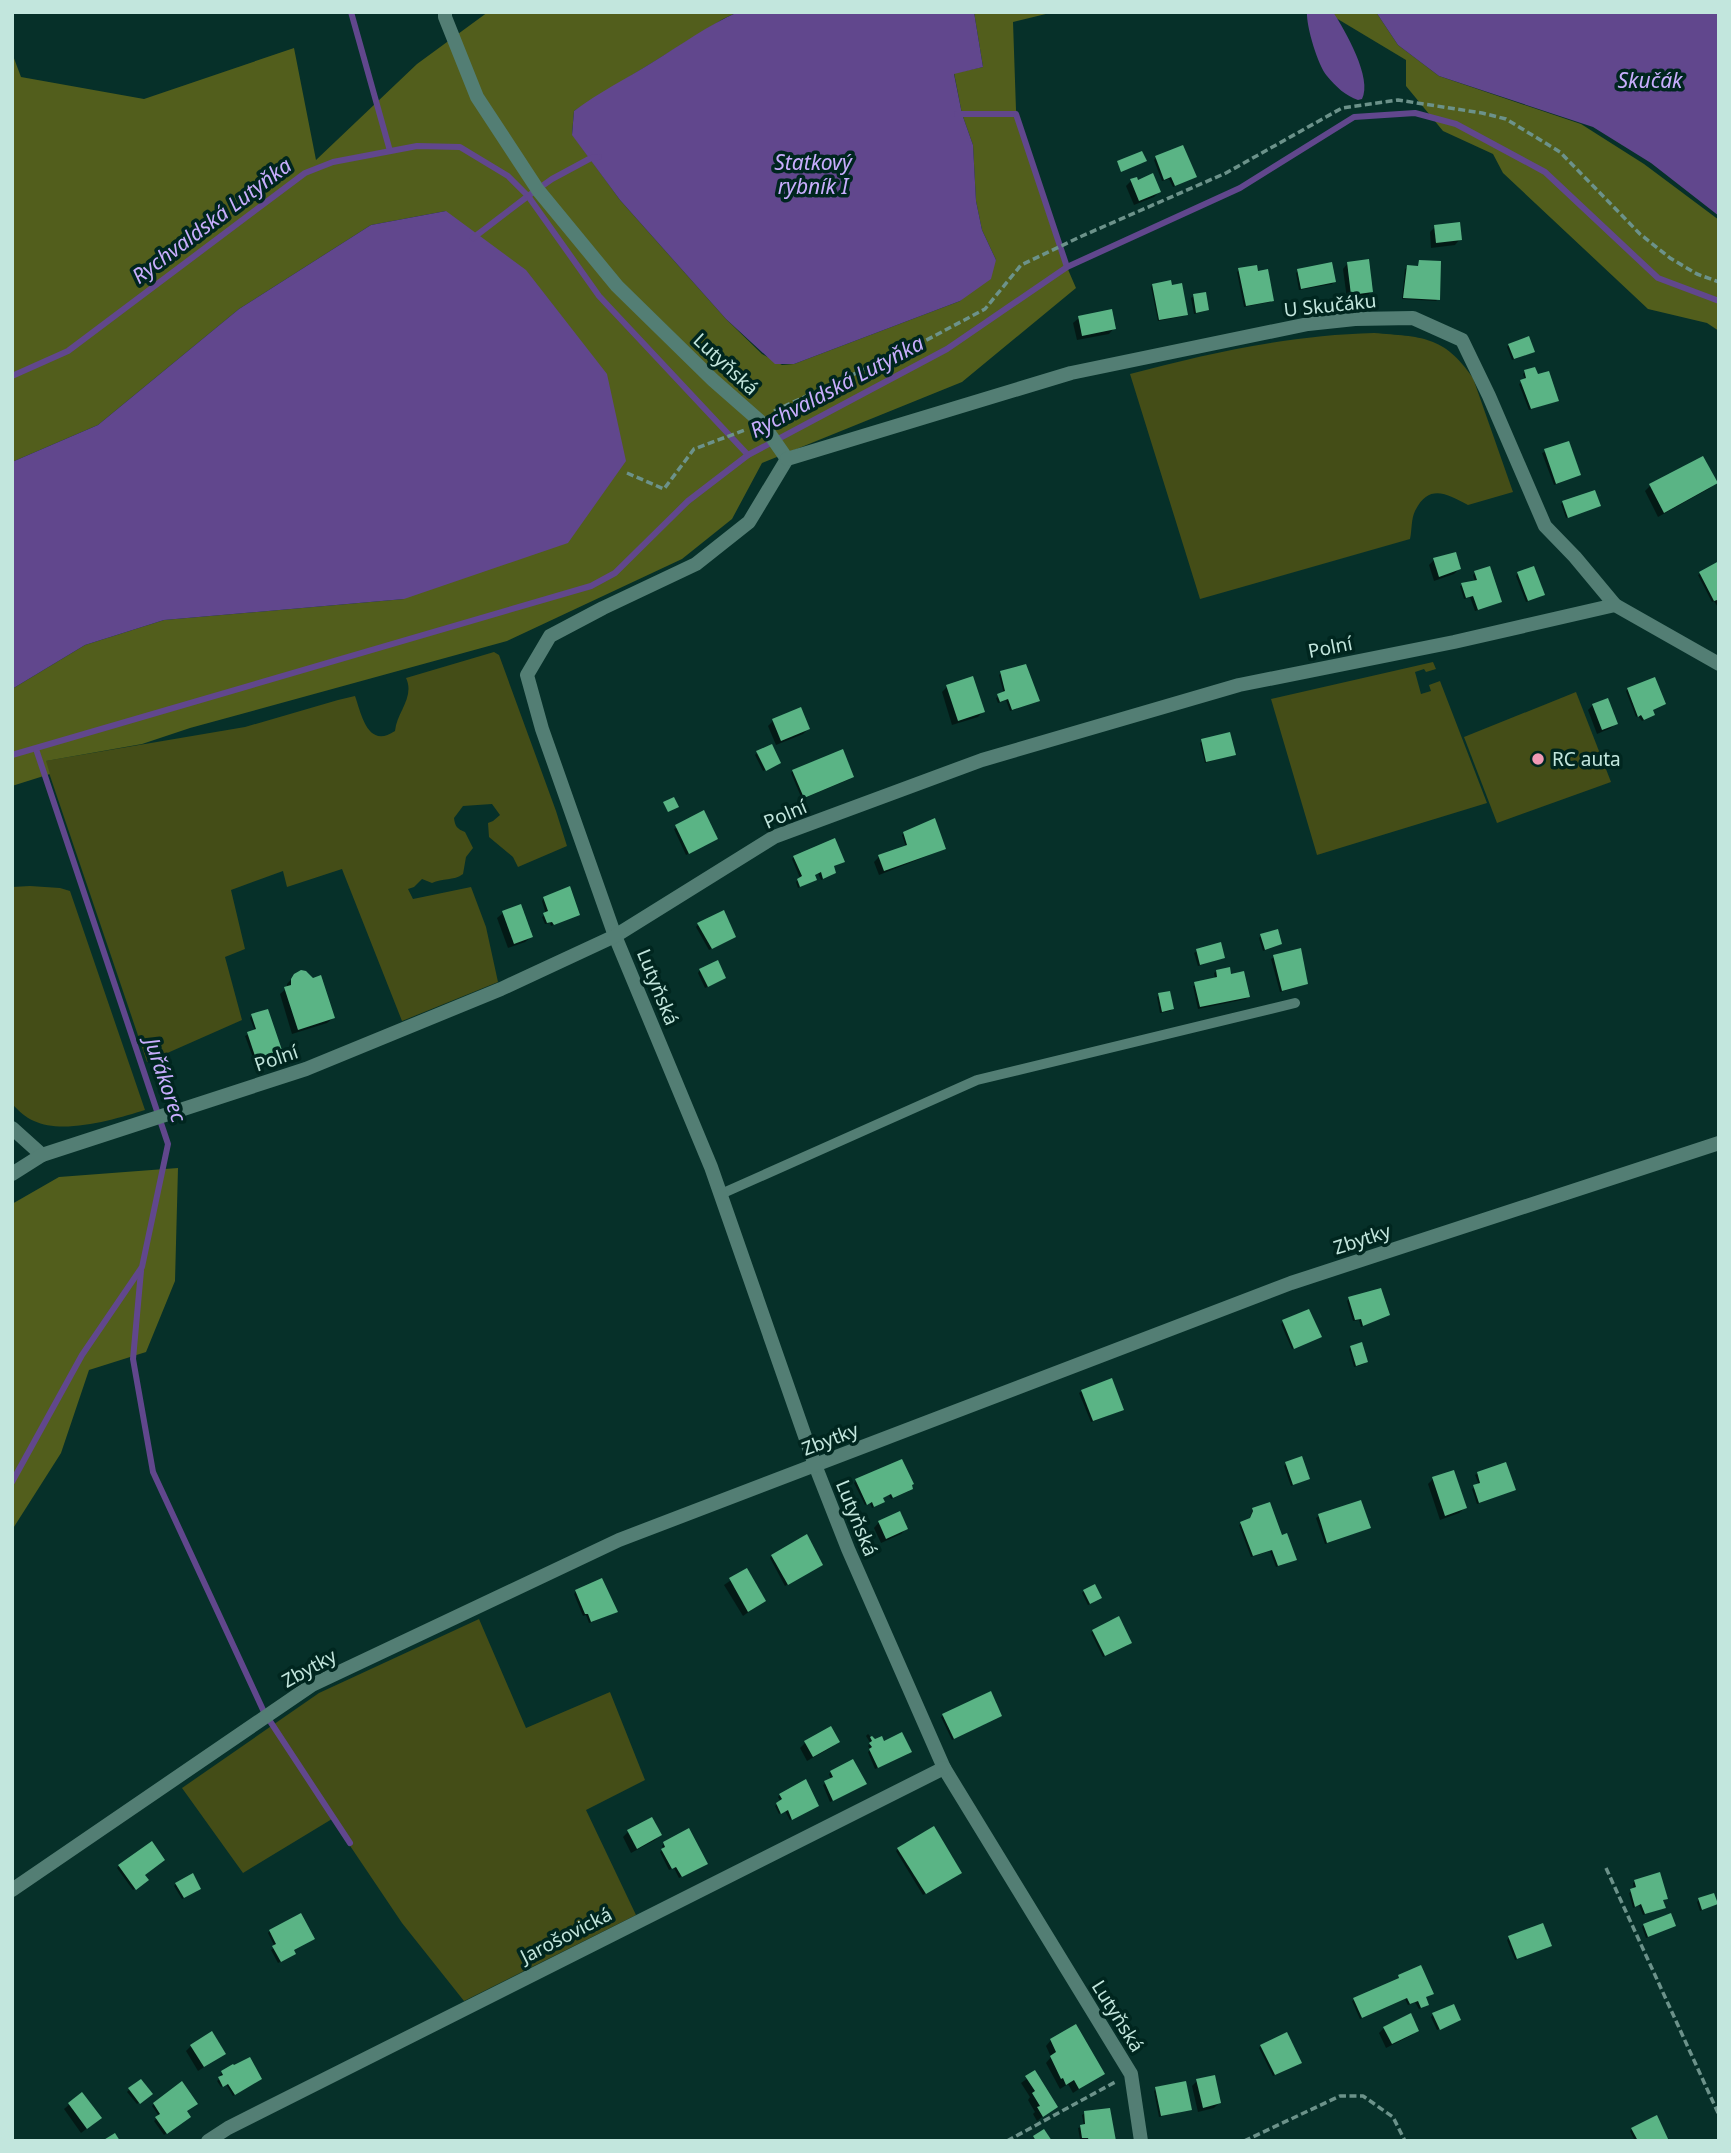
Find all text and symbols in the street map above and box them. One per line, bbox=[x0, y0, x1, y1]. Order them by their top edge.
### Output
water label: Skučák bbox=[1618, 66, 1684, 94]
water label: Statkový rybník I bbox=[774, 148, 853, 200]
water label: Rychvaldská Lutyňka bbox=[126, 151, 297, 289]
street label: U Skučáku bbox=[1282, 287, 1378, 323]
street label: Lutyňská bbox=[688, 327, 764, 401]
water label: Rychvaldská Lutyňka bbox=[745, 328, 928, 444]
street label: Polní bbox=[1306, 630, 1355, 664]
place label: RC auta bbox=[1552, 746, 1621, 772]
marker: RC auta bbox=[1530, 751, 1546, 767]
street label: Polní bbox=[759, 793, 812, 835]
street label: Lutyňská bbox=[631, 945, 685, 1029]
water label: Juřákorec bbox=[137, 1030, 194, 1126]
street label: Polní bbox=[251, 1038, 302, 1078]
street label: Zbytky bbox=[1330, 1217, 1394, 1260]
street label: Zbytky bbox=[798, 1416, 862, 1462]
street label: Lutyňská bbox=[830, 1476, 884, 1560]
street label: Zbytky bbox=[277, 1642, 341, 1694]
street label: Jarošovická bbox=[514, 1901, 616, 1970]
street label: Lutyňská bbox=[1086, 1975, 1150, 2057]

